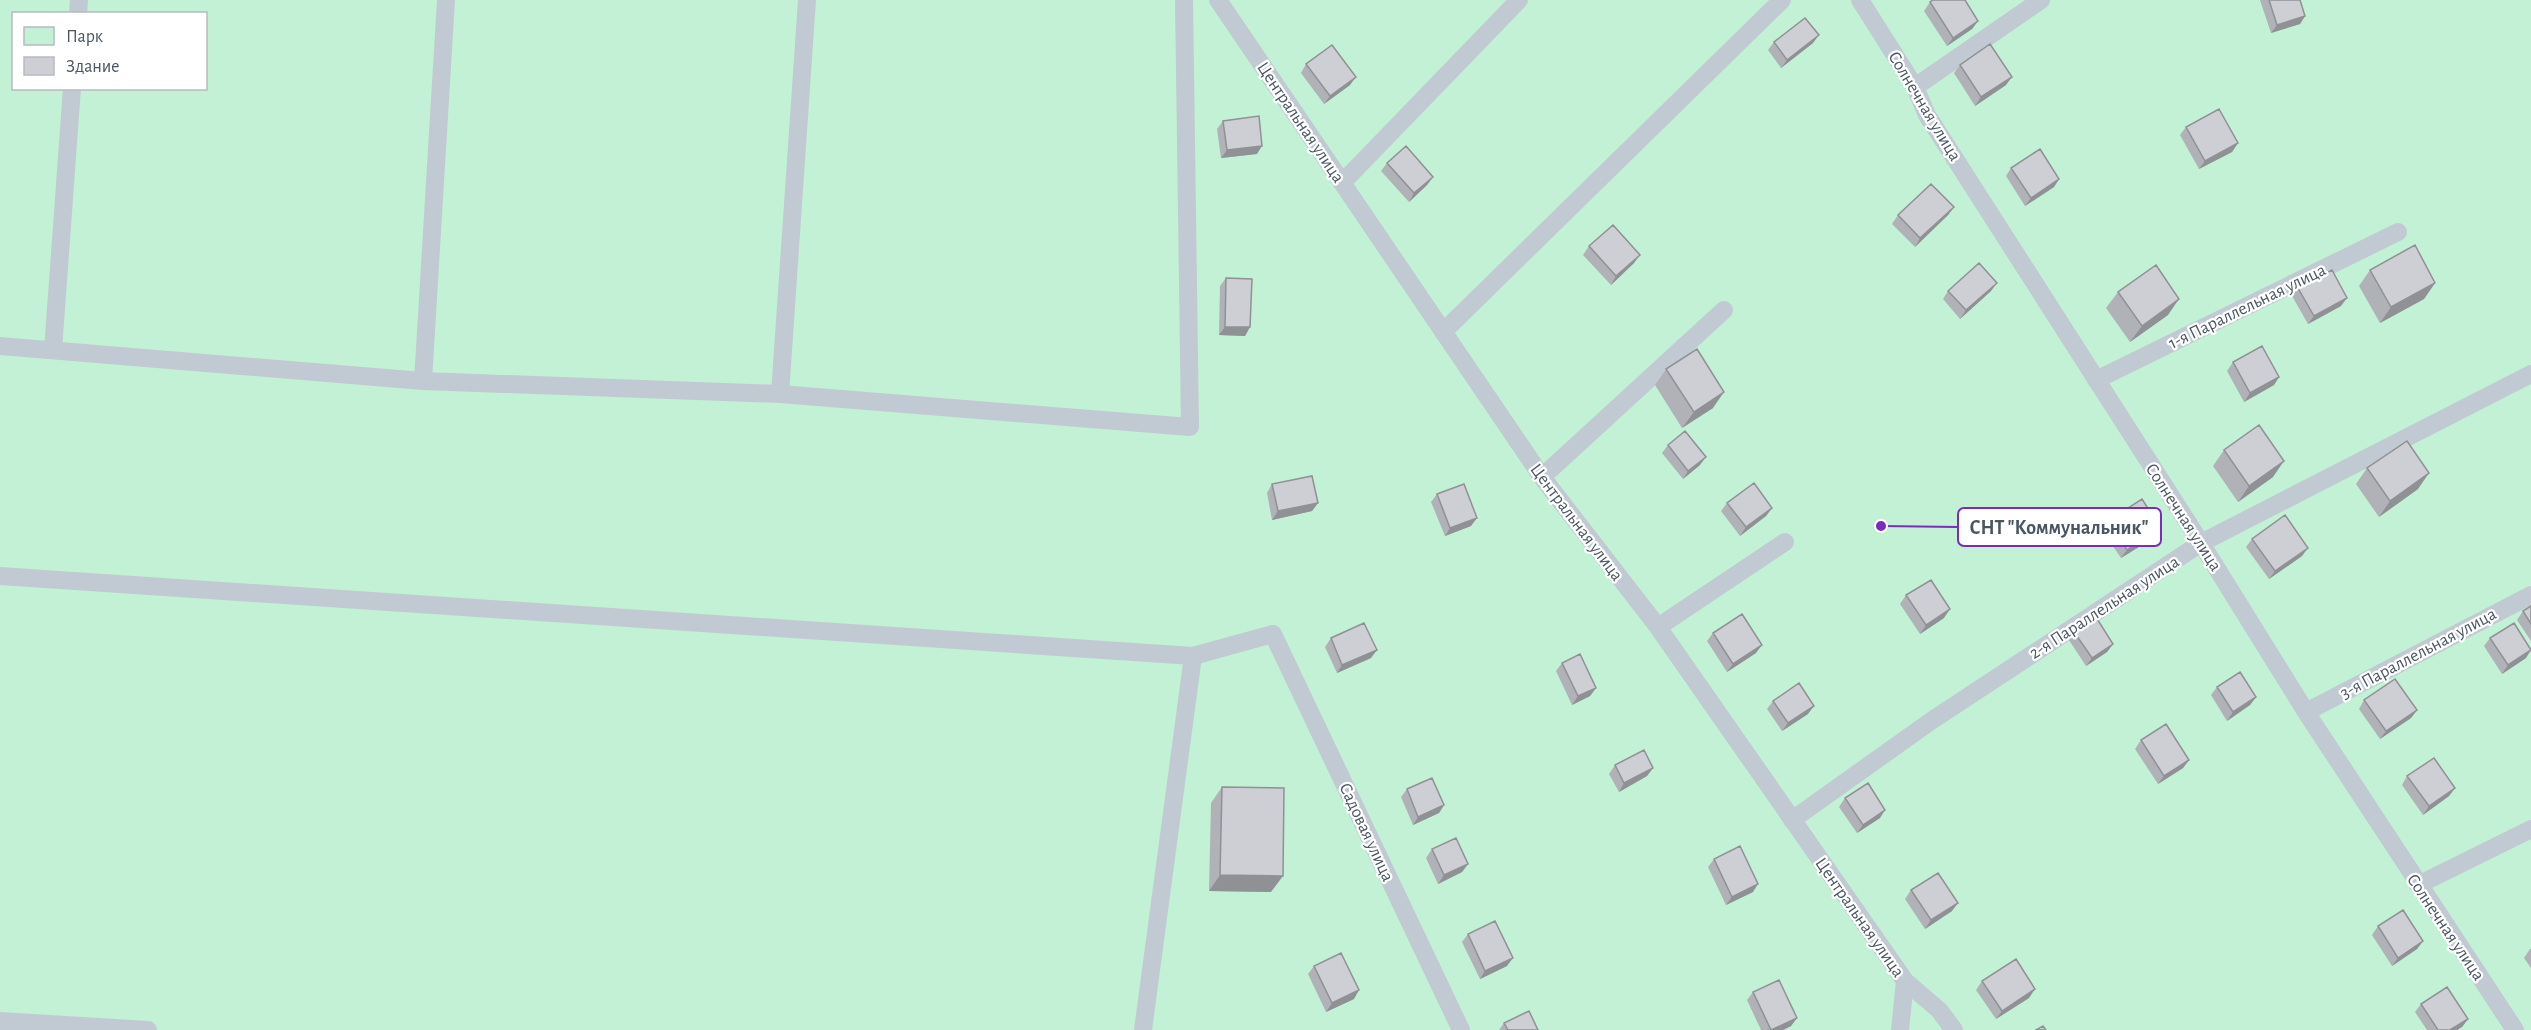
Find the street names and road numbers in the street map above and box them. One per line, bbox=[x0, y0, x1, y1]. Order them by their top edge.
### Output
street label: Солнечная улица bbox=[1884, 49, 1964, 164]
street label: Центральная улица bbox=[1253, 59, 1347, 186]
street label: 1-я Параллельная улица bbox=[2166, 261, 2329, 353]
street label: Солнечная улица bbox=[2142, 460, 2225, 575]
street label: Центральная улица bbox=[1526, 461, 1626, 585]
street label: 2-я Параллельная улица bbox=[2026, 553, 2183, 663]
street label: 3-я Параллельная улица bbox=[2337, 605, 2499, 703]
street label: Садовая улица bbox=[1335, 780, 1397, 885]
street label: Центральная улица bbox=[1811, 854, 1907, 981]
street label: Солнечная улица bbox=[2403, 871, 2487, 984]

